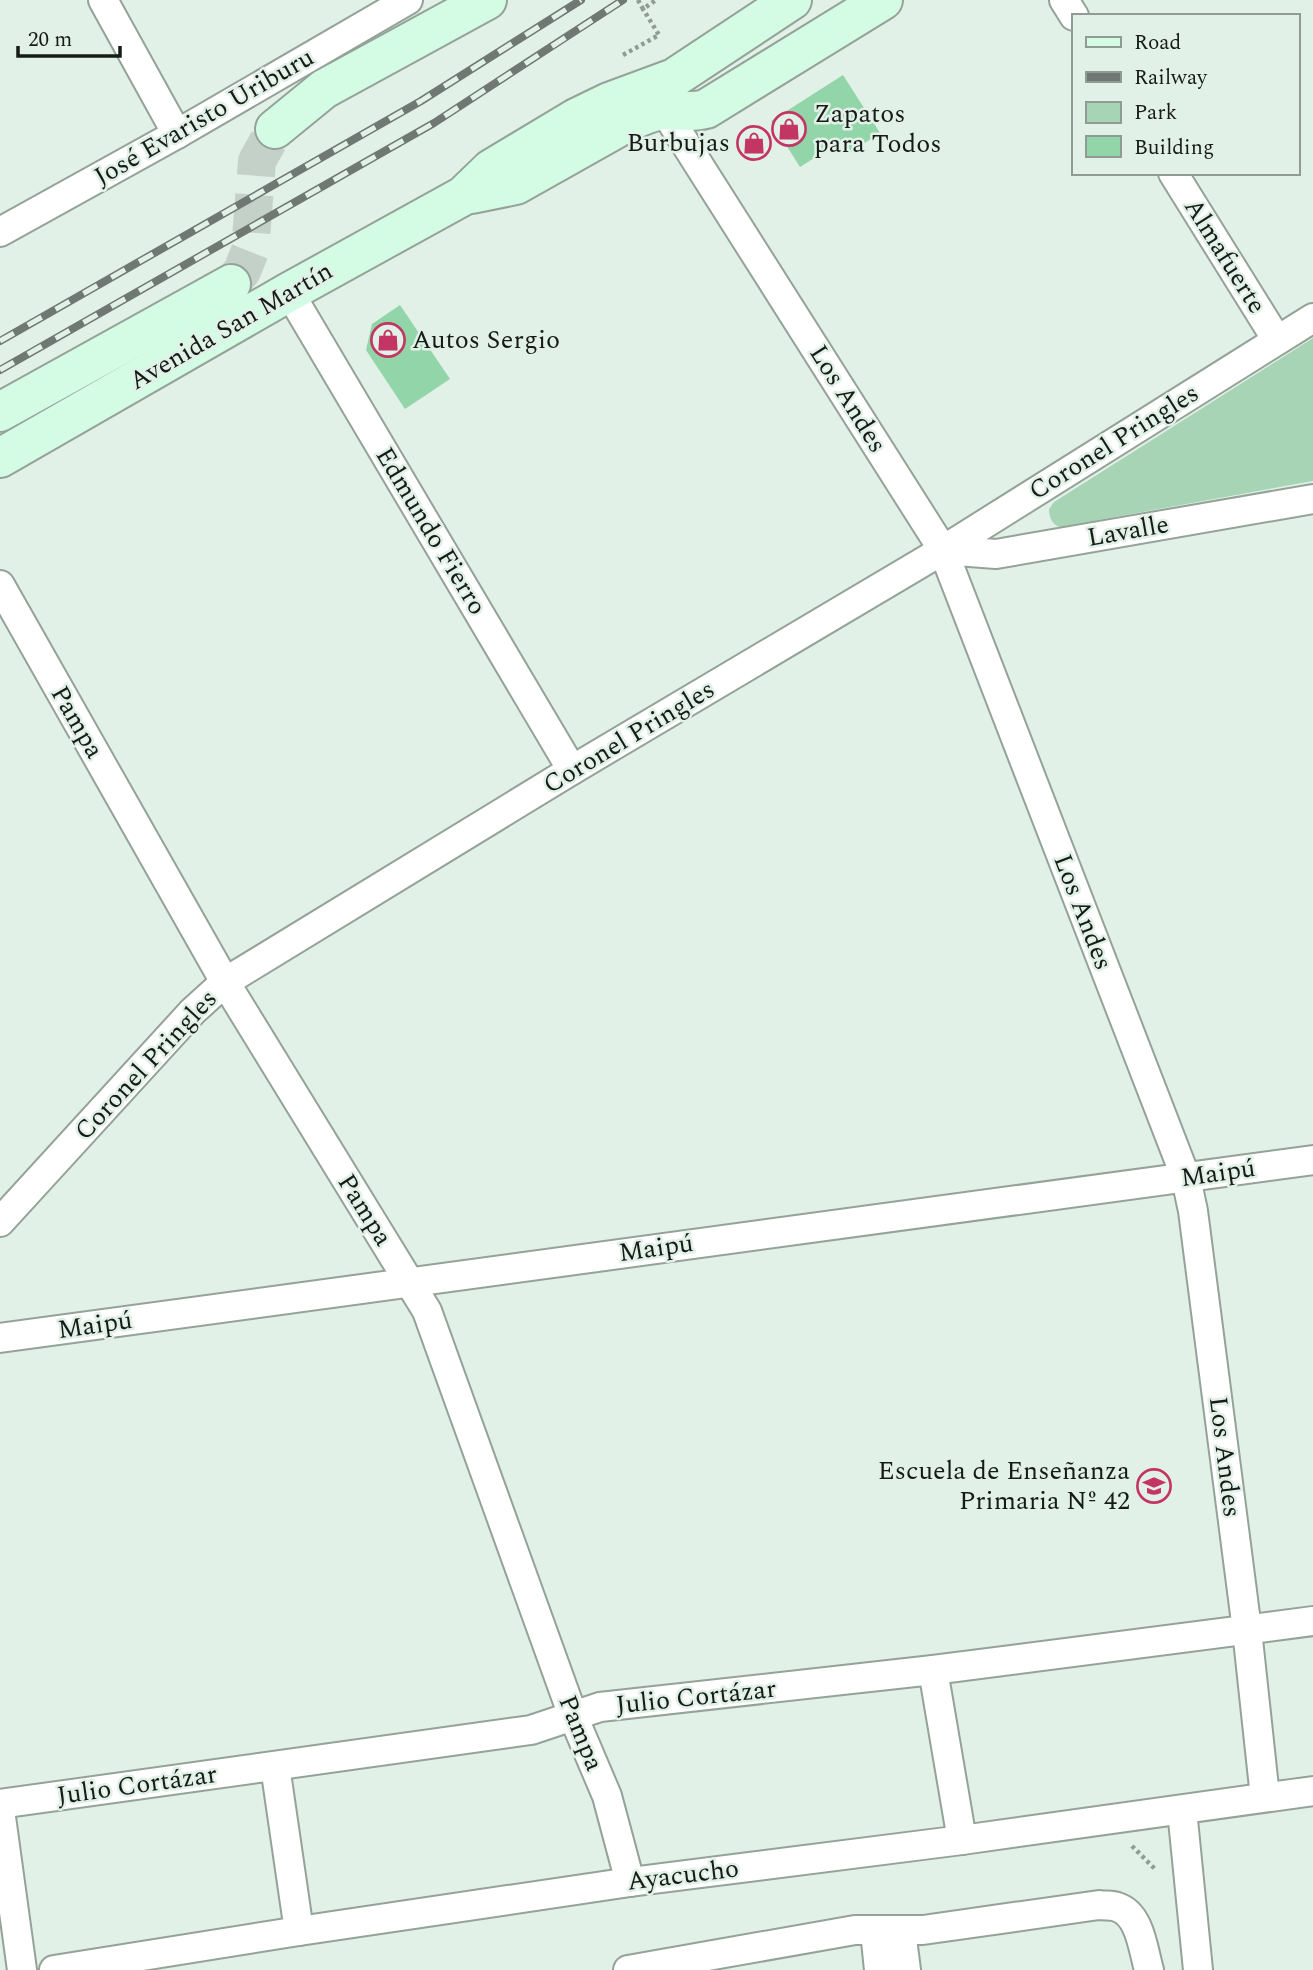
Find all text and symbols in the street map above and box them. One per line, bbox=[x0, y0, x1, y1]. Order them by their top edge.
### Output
scale bar bbox=[18, 14, 119, 58]
legend bbox=[1072, 14, 1299, 175]
text: 20 m bbox=[28, 24, 72, 56]
text: Road bbox=[1134, 27, 1181, 59]
street label: José Evaristo Uriburu bbox=[86, 38, 322, 196]
text: Railway bbox=[1134, 62, 1208, 94]
place label: Zapatos para Todos bbox=[814, 94, 942, 164]
text: Park bbox=[1134, 97, 1178, 129]
shop icon: Zapatos para Todos bbox=[770, 110, 808, 148]
place label: Burbujas bbox=[627, 123, 730, 163]
shop icon: Burbujas bbox=[735, 124, 773, 162]
text: Building bbox=[1134, 132, 1214, 164]
street label: Almafuerte bbox=[1174, 190, 1276, 322]
street label: Avenida San Martín bbox=[122, 251, 340, 401]
place label: Autos Sergio bbox=[412, 320, 560, 360]
shop icon: Autos Sergio bbox=[369, 321, 407, 359]
street label: Los Andes bbox=[799, 337, 897, 461]
street label: Coronel Pringles bbox=[1021, 374, 1207, 510]
street label: Edmundo Fierro bbox=[365, 439, 497, 623]
street label: Lavalle bbox=[1084, 504, 1172, 558]
street label: Coronel Pringles bbox=[535, 670, 723, 804]
street label: Pampa bbox=[40, 678, 114, 766]
street label: Los Andes bbox=[1043, 848, 1123, 976]
street label: Coronel Pringles bbox=[65, 980, 227, 1150]
street label: Maipú bbox=[1178, 1148, 1258, 1198]
street label: Pampa bbox=[327, 1166, 403, 1254]
street label: Maipú bbox=[616, 1223, 696, 1273]
street label: Maipú bbox=[55, 1300, 135, 1350]
street label: Los Andes bbox=[1198, 1394, 1252, 1520]
place label: Escuela de Enseñanza Primaria Nº 42 bbox=[878, 1451, 1130, 1521]
school or university icon: Escuela de Enseñanza Primaria Nº 42 bbox=[1135, 1467, 1173, 1505]
street label: Julio Cortázar bbox=[614, 1669, 778, 1725]
street label: Pampa bbox=[548, 1689, 614, 1777]
street label: Julio Cortázar bbox=[54, 1754, 220, 1816]
street label: Ayacucho bbox=[625, 1848, 741, 1902]

